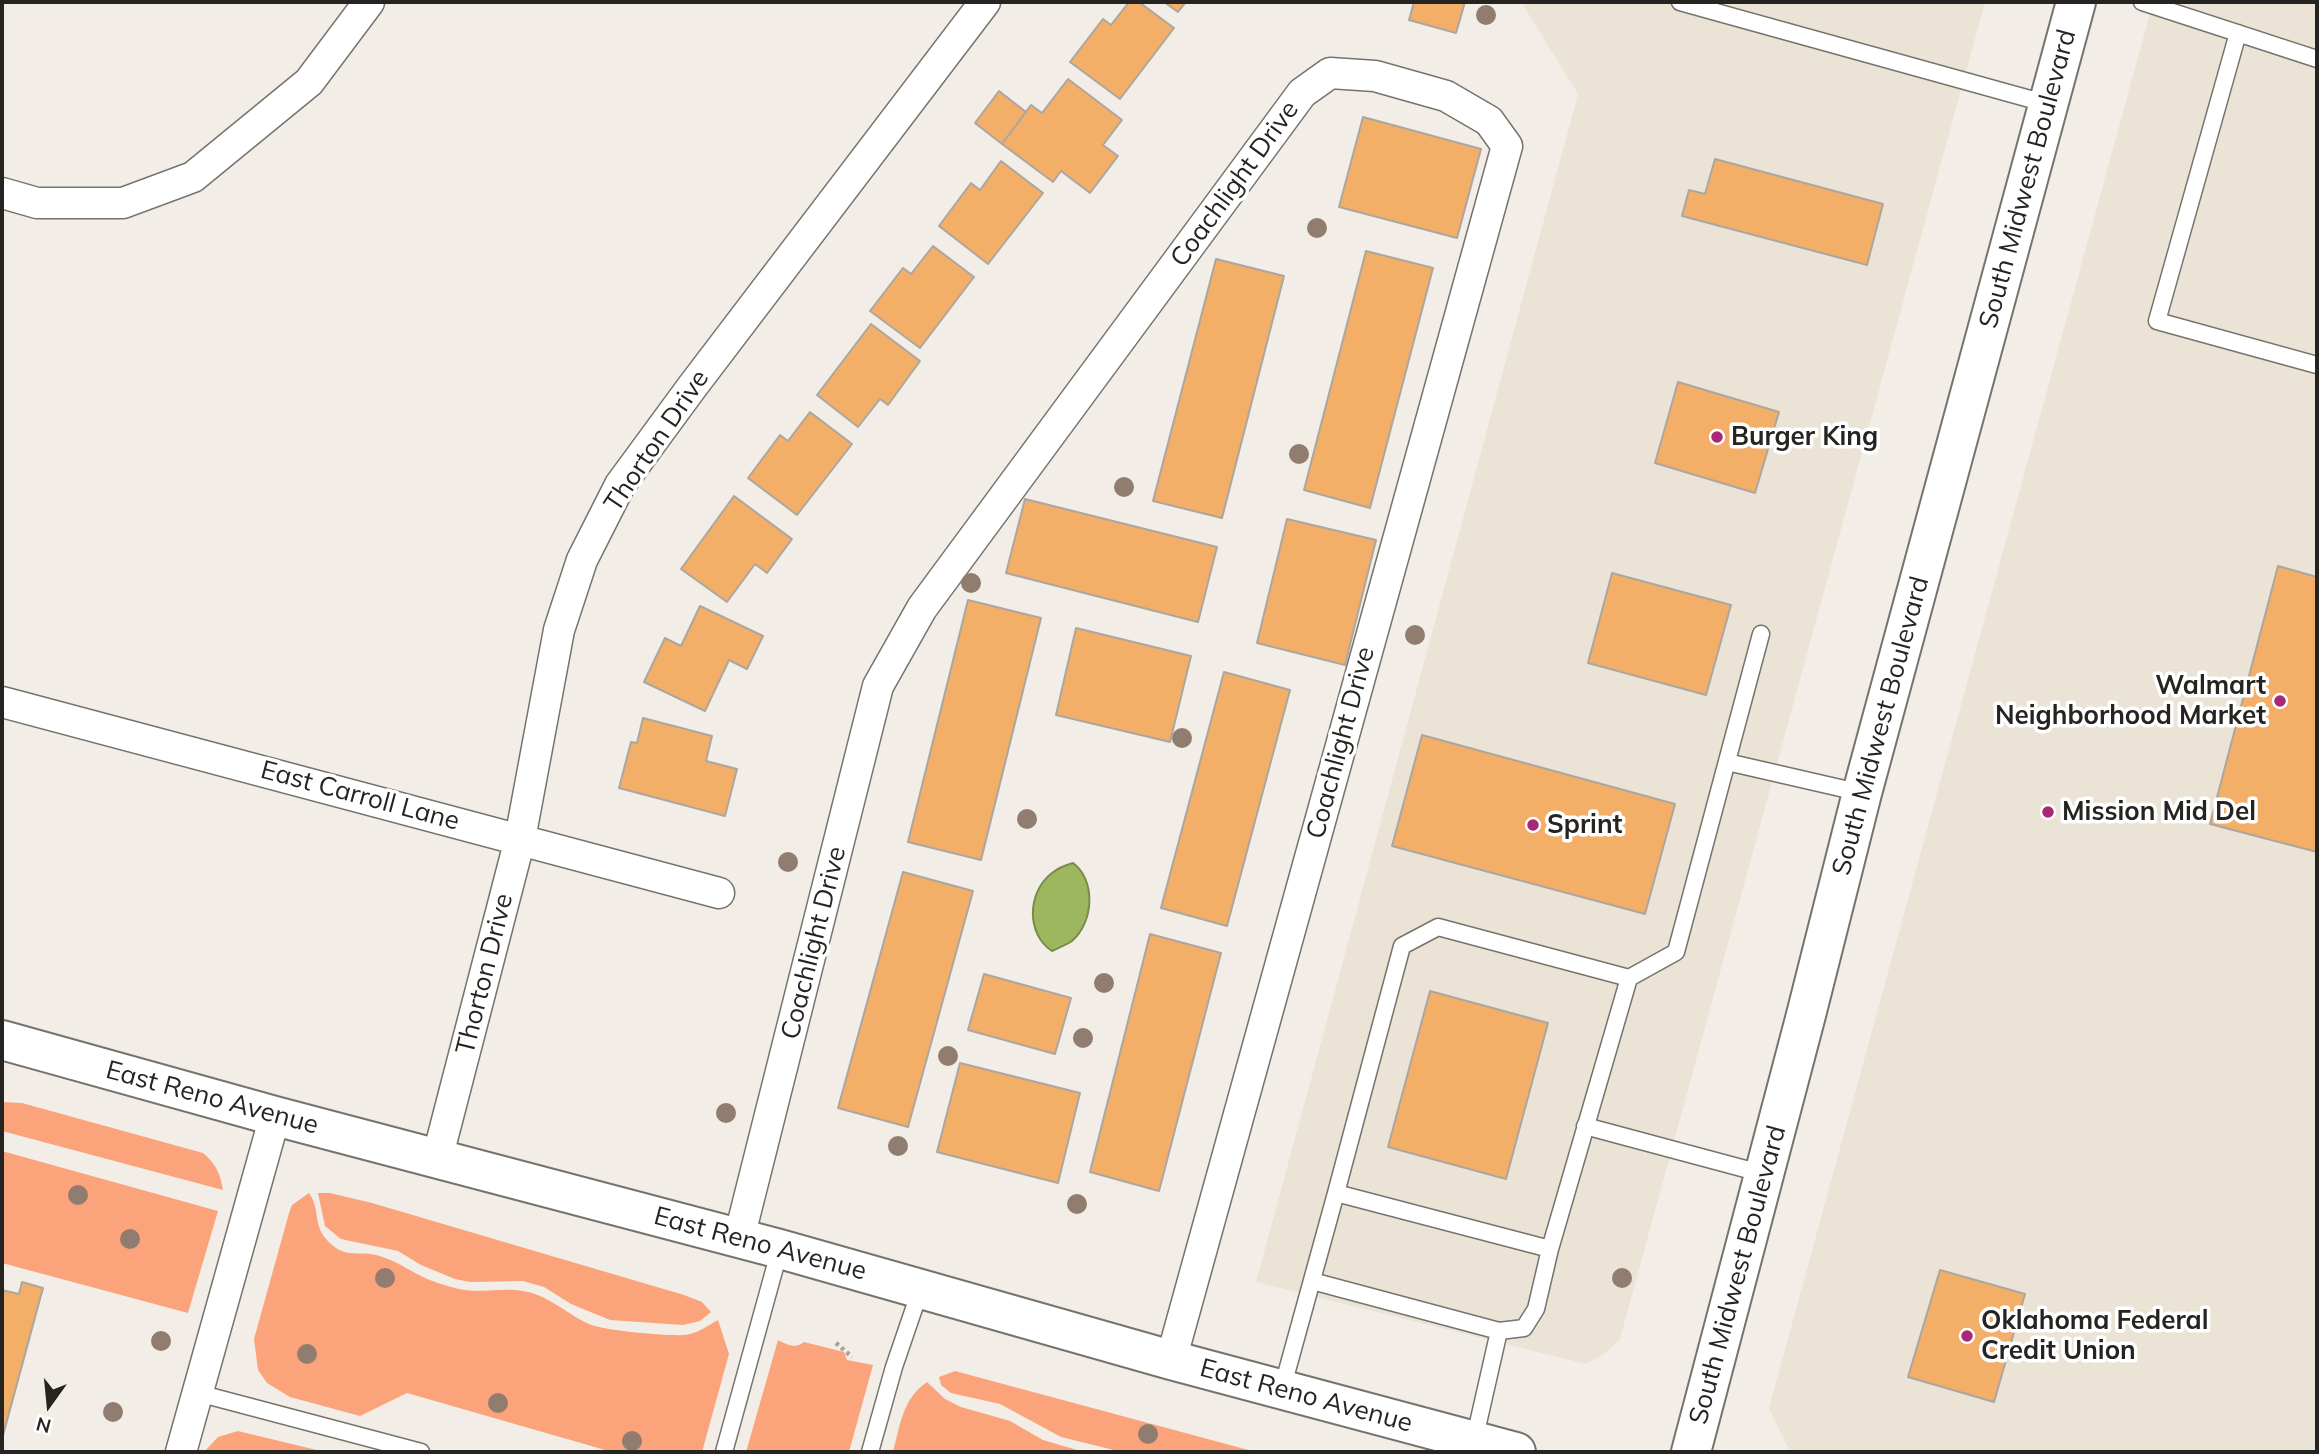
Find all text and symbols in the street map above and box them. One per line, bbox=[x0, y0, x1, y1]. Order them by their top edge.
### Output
street label: South Midwest Boulevard bbox=[1973, 26, 2083, 332]
street label: Coachlight Drive bbox=[1164, 95, 1306, 273]
street label: Thorton Drive bbox=[598, 364, 716, 518]
place label: Burger King bbox=[1731, 421, 1878, 453]
marker: Burger King bbox=[1709, 429, 1725, 445]
street label: South Midwest Boulevard bbox=[1826, 573, 1936, 879]
street label: Coachlight Drive bbox=[1300, 644, 1382, 842]
place label: Walmart Neighborhood Market bbox=[1995, 670, 2266, 732]
marker: Walmart Neighborhood Market bbox=[2272, 693, 2288, 709]
street label: East Carroll Lane bbox=[257, 755, 463, 837]
place label: Mission Mid Del bbox=[2062, 796, 2256, 828]
marker: Mission Mid Del bbox=[2040, 804, 2056, 820]
place label: Sprint bbox=[1547, 809, 1622, 841]
marker: Sprint bbox=[1525, 817, 1541, 833]
street label: Coachlight Drive bbox=[775, 843, 853, 1043]
street label: Thorton Drive bbox=[450, 890, 520, 1058]
street label: East Reno Avenue bbox=[102, 1055, 322, 1141]
street label: South Midwest Boulevard bbox=[1683, 1122, 1793, 1428]
street label: East Reno Avenue bbox=[650, 1201, 870, 1287]
place label: Oklahoma Federal Credit Union bbox=[1981, 1305, 2208, 1366]
marker: Oklahoma Federal Credit Union bbox=[1959, 1328, 1975, 1344]
street label: East Reno Avenue bbox=[1196, 1353, 1416, 1439]
north arrow bbox=[14, 1370, 84, 1440]
text: N bbox=[34, 1412, 54, 1439]

